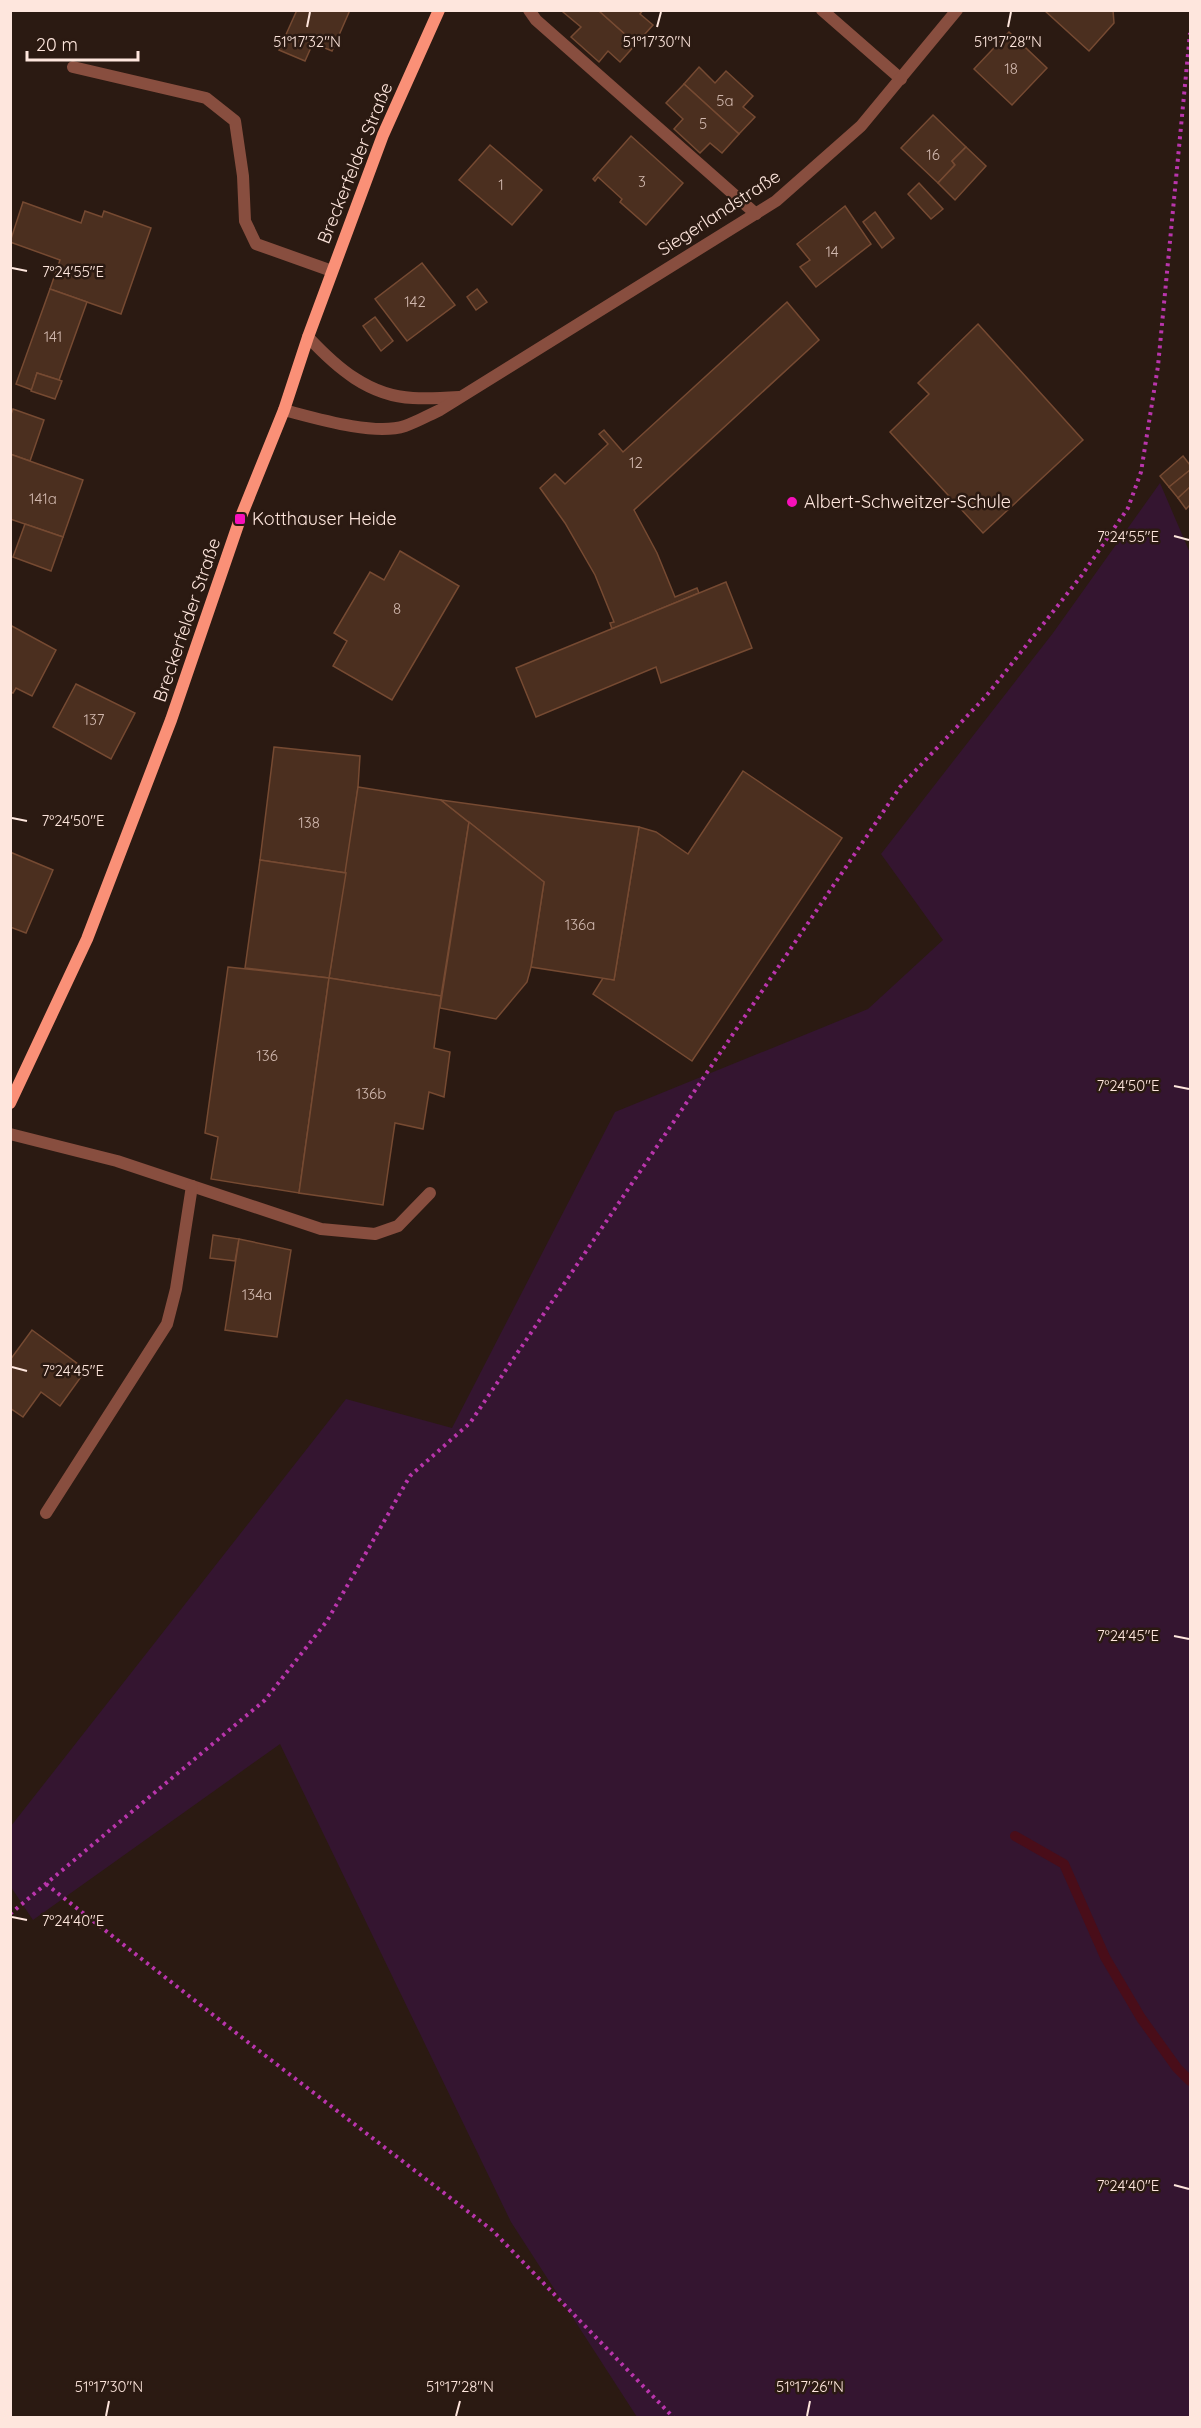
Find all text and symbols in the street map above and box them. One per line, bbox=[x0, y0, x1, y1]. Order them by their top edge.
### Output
scale bar bbox=[27, 24, 138, 62]
text: 51°17'32"N bbox=[273, 32, 341, 51]
text: 51°17'30"N bbox=[623, 32, 691, 51]
text: 51°17'28"N bbox=[974, 32, 1042, 51]
text: 20 m bbox=[36, 33, 78, 56]
house number: 18 bbox=[1004, 59, 1018, 78]
street label: Breckerfelder Straße bbox=[312, 79, 397, 247]
house number: 5a bbox=[716, 91, 734, 110]
house number: 5 bbox=[699, 114, 707, 133]
house number: 16 bbox=[926, 145, 940, 164]
street label: Siegerlandstraße bbox=[653, 164, 784, 261]
house number: 3 bbox=[638, 172, 646, 191]
house number: 1 bbox=[498, 175, 504, 194]
house number: 14 bbox=[825, 242, 839, 261]
text: 7°24'55"E bbox=[42, 262, 104, 281]
house number: 142 bbox=[404, 292, 426, 311]
house number: 141 bbox=[44, 327, 62, 346]
house number: 12 bbox=[629, 453, 643, 472]
house number: 141a bbox=[29, 489, 57, 508]
place label: Albert-Schweitzer-Schule bbox=[804, 490, 1011, 513]
marker: Albert-Schweitzer-Schule bbox=[785, 495, 799, 509]
place label: Kotthauser Heide bbox=[252, 507, 397, 530]
marker: Kotthauser Heide bbox=[233, 512, 247, 526]
text: 7°24'55"E bbox=[1097, 527, 1159, 546]
street label: Breckerfelder Straße bbox=[148, 535, 225, 705]
house number: 8 bbox=[393, 599, 401, 618]
house number: 137 bbox=[83, 710, 105, 729]
text: 7°24'50"E bbox=[42, 811, 104, 830]
house number: 138 bbox=[298, 813, 320, 832]
house number: 136a bbox=[565, 915, 595, 934]
house number: 136 bbox=[256, 1046, 278, 1065]
text: 7°24'50"E bbox=[1097, 1076, 1159, 1095]
house number: 136b bbox=[356, 1084, 386, 1103]
house number: 134a bbox=[242, 1285, 272, 1304]
text: 7°24'45"E bbox=[42, 1361, 104, 1380]
text: 7°24'45"E bbox=[1097, 1626, 1159, 1645]
text: 7°24'40"E bbox=[42, 1911, 104, 1930]
text: 7°24'40"E bbox=[1097, 2176, 1159, 2195]
text: 51°17'30"N bbox=[75, 2377, 143, 2396]
text: 51°17'28"N bbox=[426, 2377, 494, 2396]
text: 51°17'26"N bbox=[776, 2377, 844, 2396]

